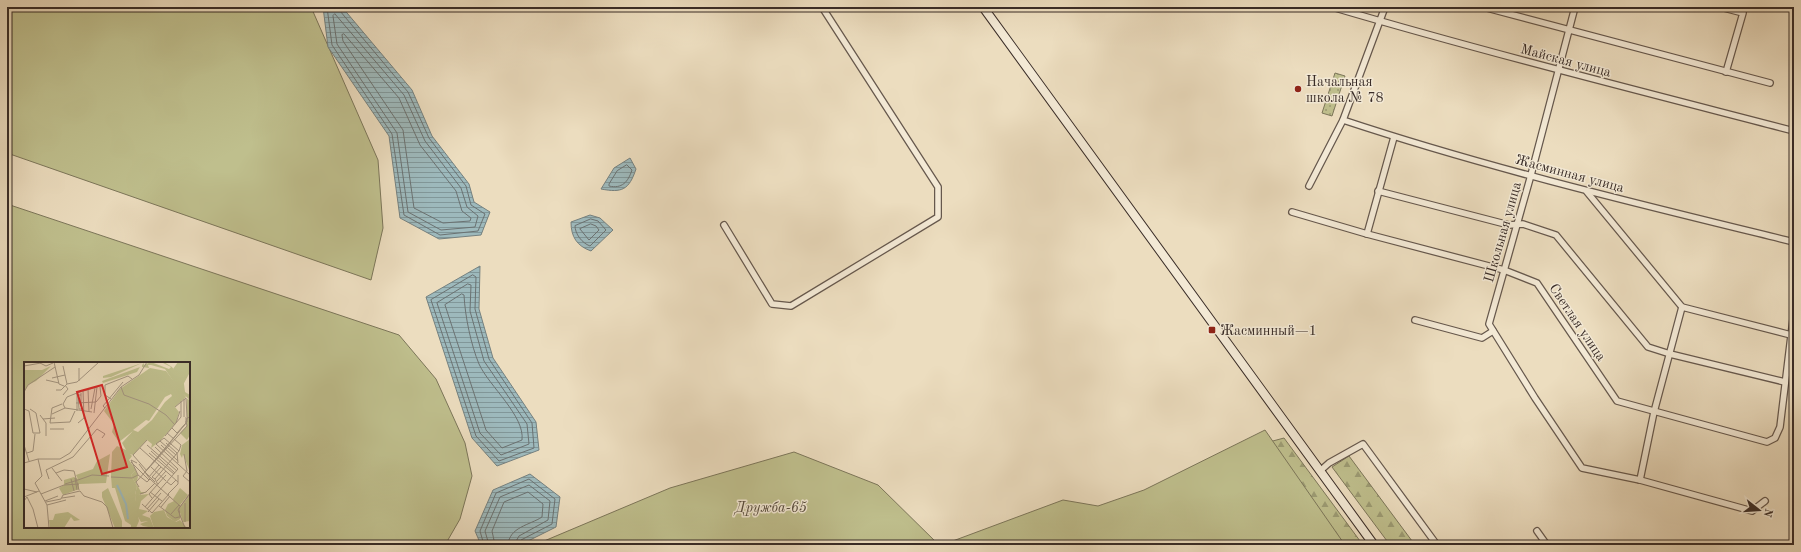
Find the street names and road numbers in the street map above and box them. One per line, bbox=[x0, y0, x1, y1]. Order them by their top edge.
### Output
street label: Майская улица bbox=[1519, 42, 1613, 80]
street label: Жасминная улица bbox=[1514, 153, 1626, 195]
street label: Школьная улица bbox=[1482, 180, 1524, 284]
street label: Светлая улица bbox=[1546, 281, 1608, 364]

